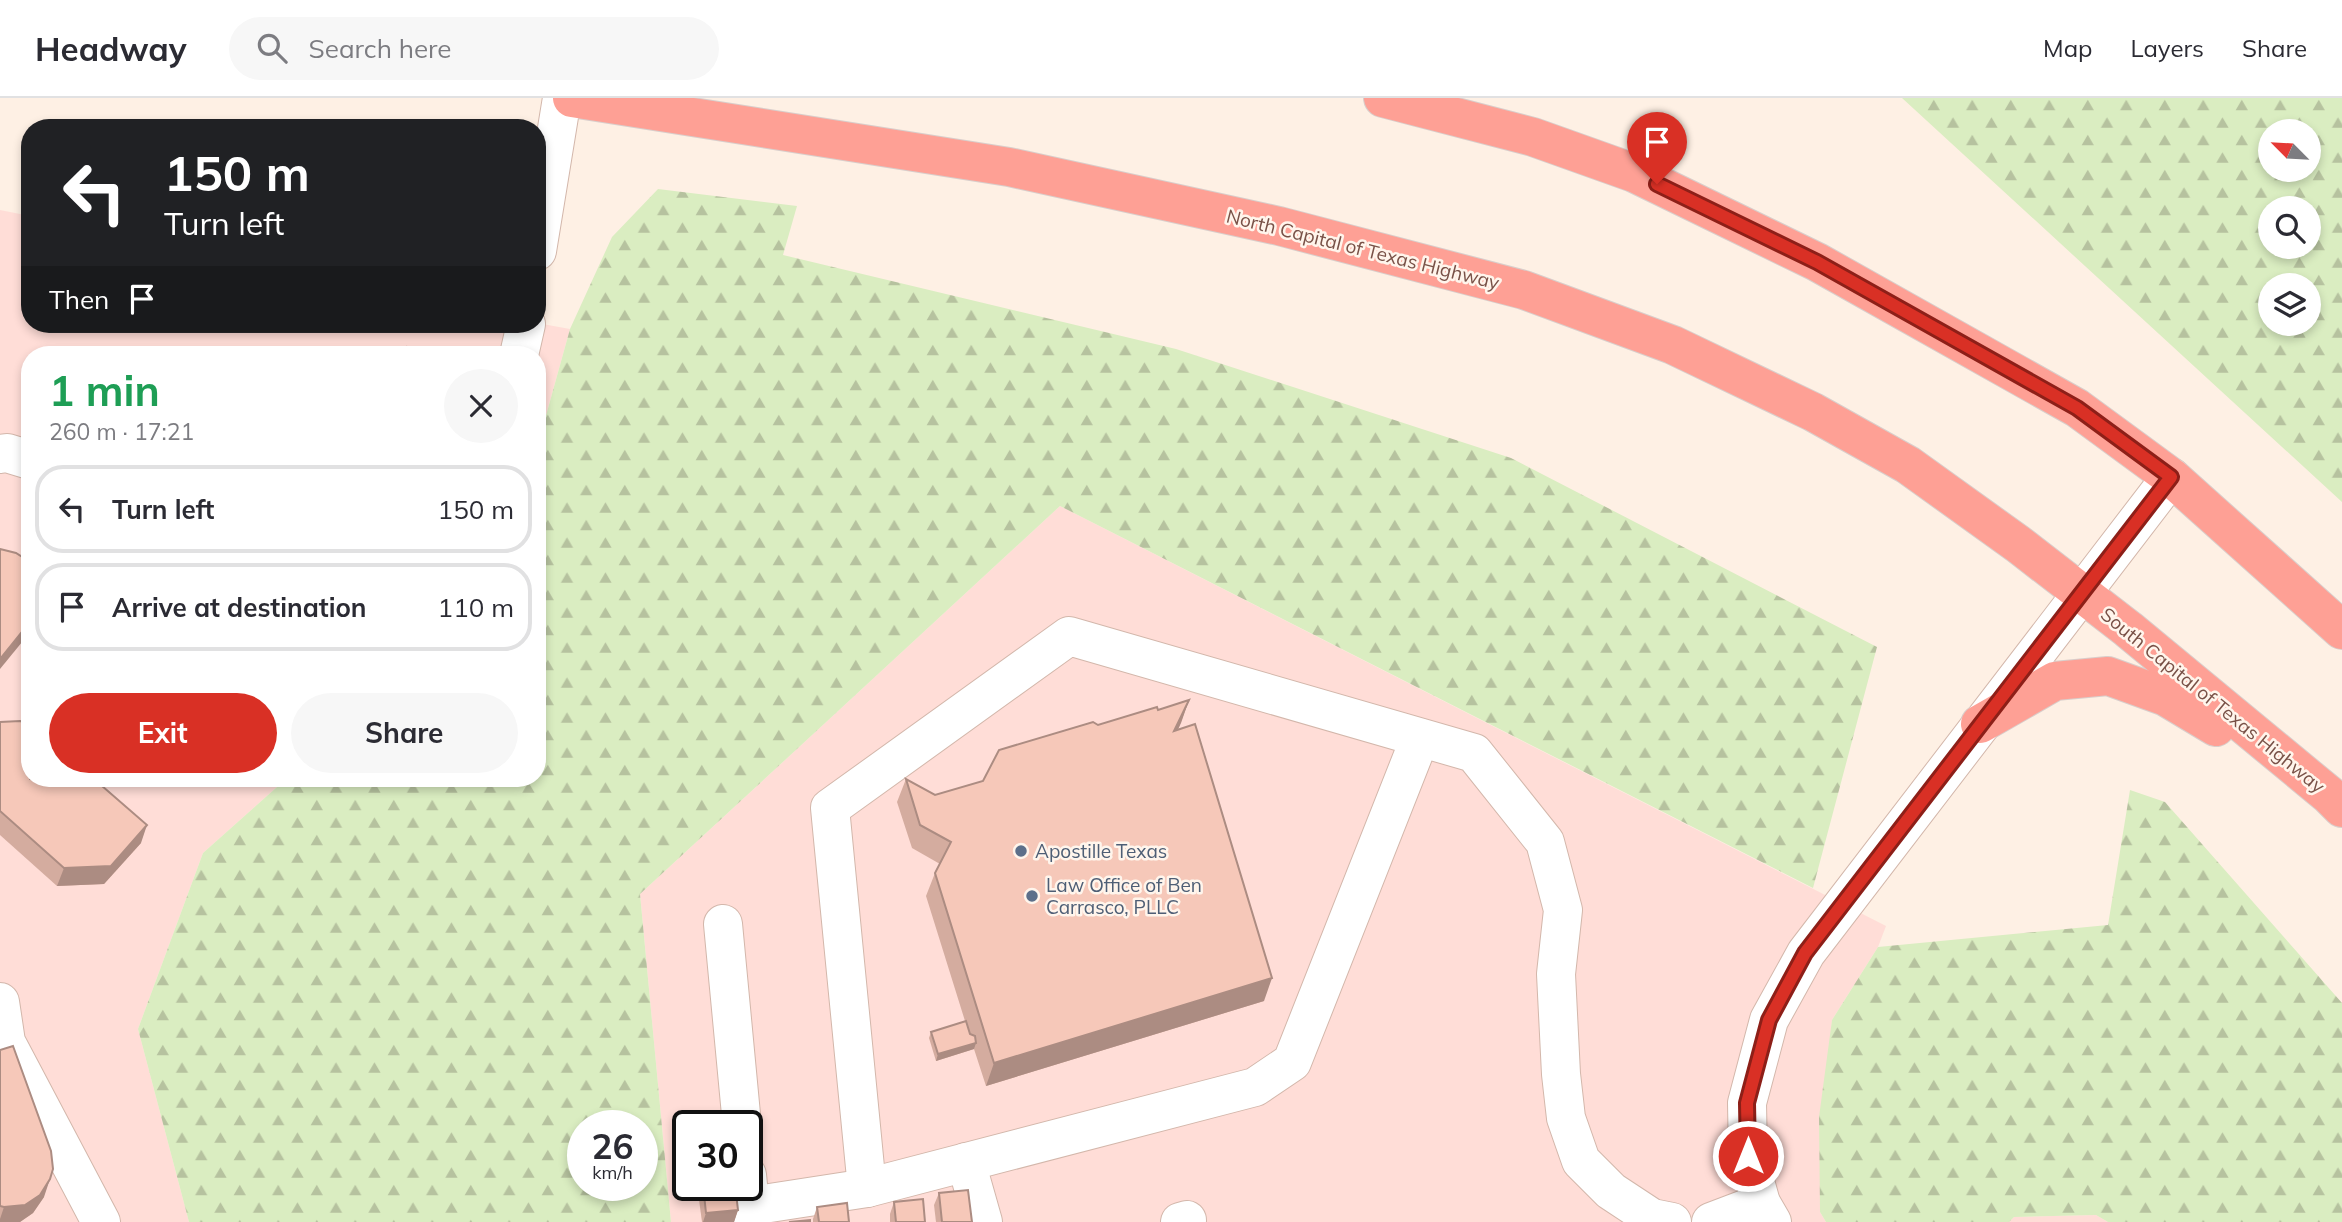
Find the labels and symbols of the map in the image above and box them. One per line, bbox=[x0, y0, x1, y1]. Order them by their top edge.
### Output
pin bbox=[1627, 112, 1687, 184]
north arrow bbox=[2258, 119, 2320, 182]
street label: North Capital of Texas Highway bbox=[1224, 203, 1502, 295]
street label: South Capital of Texas Highway bbox=[2096, 602, 2330, 798]
place label: Apostille Texas bbox=[1035, 839, 1167, 863]
marker: Apostille Texas bbox=[1013, 843, 1029, 859]
place label: Law Office of Ben Carrasco, PLLC bbox=[1046, 873, 1202, 919]
marker: Law Office of Ben Carrasco, PLLC bbox=[1024, 888, 1040, 904]
speed limit sign: 30 bbox=[672, 1110, 763, 1201]
position arrow bbox=[1711, 1119, 1785, 1193]

